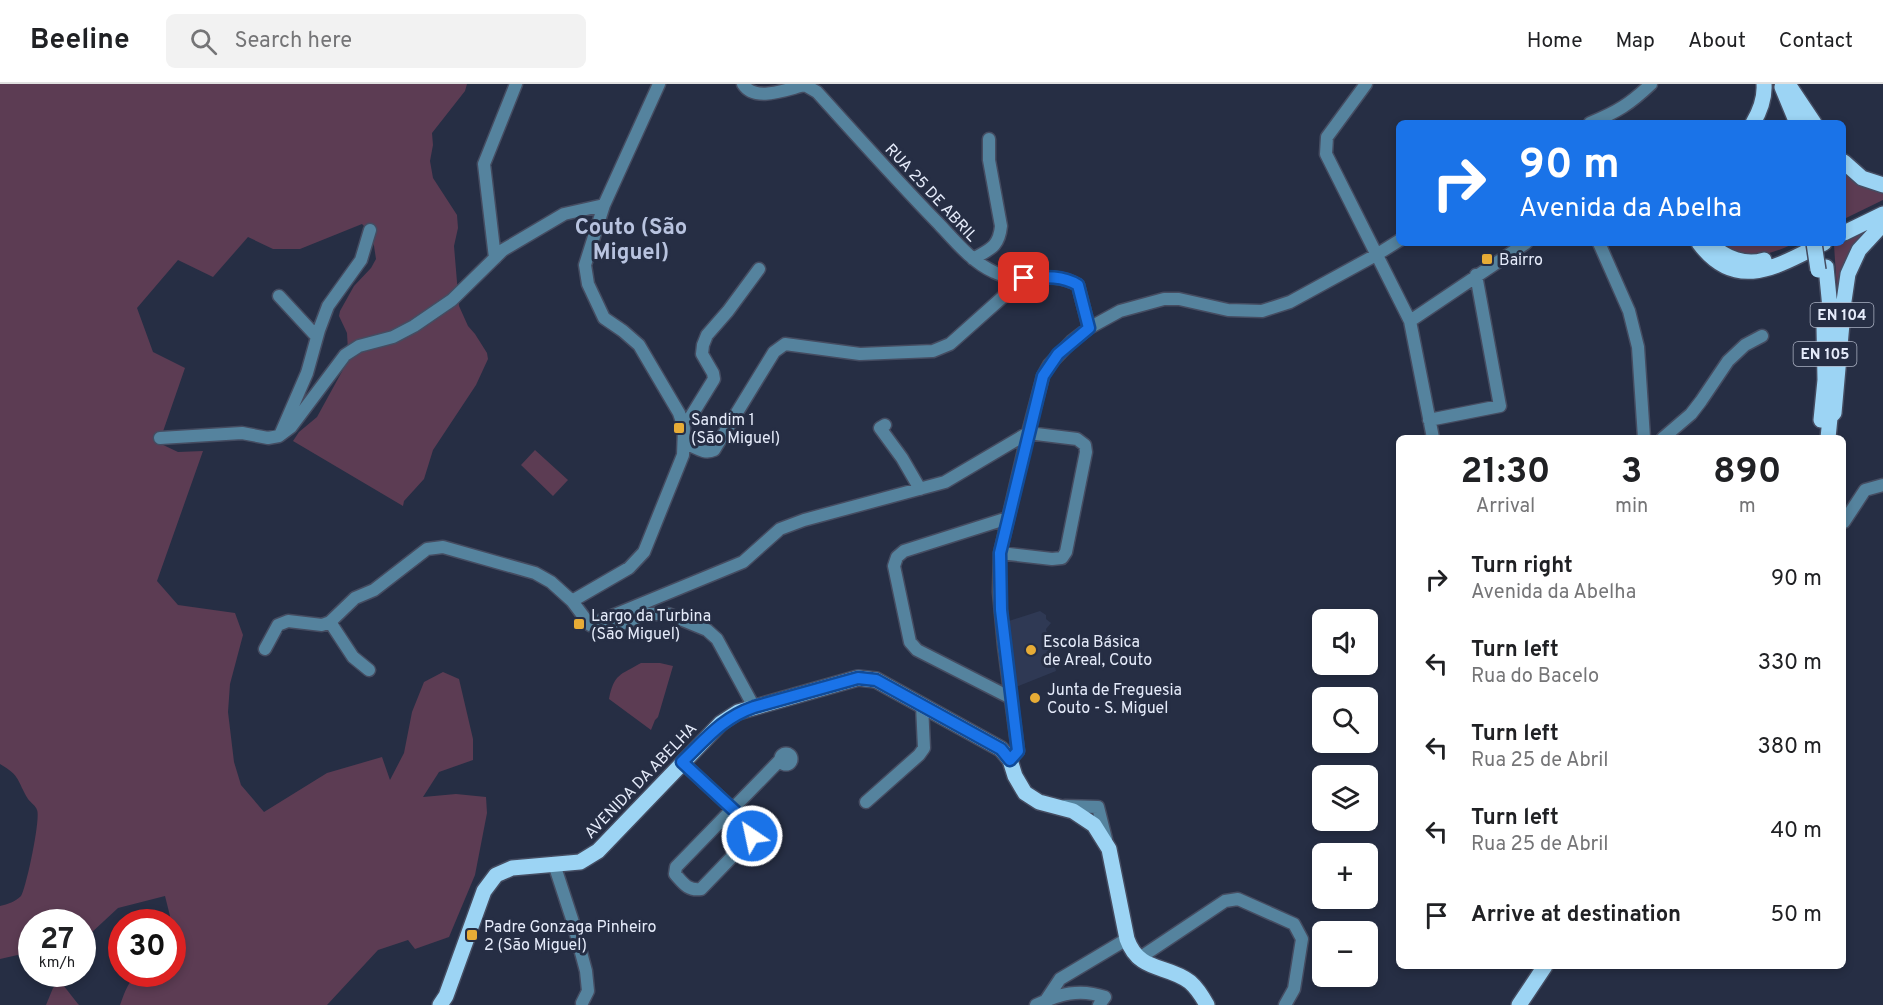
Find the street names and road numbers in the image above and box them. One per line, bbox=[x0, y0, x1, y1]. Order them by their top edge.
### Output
street label: RUA 25 DE ABRIL bbox=[880, 140, 981, 247]
road number: EN 104 bbox=[1810, 303, 1874, 327]
road number: EN 105 bbox=[1794, 342, 1856, 366]
street label: AVENIDA DA ABELHA bbox=[581, 719, 702, 844]

